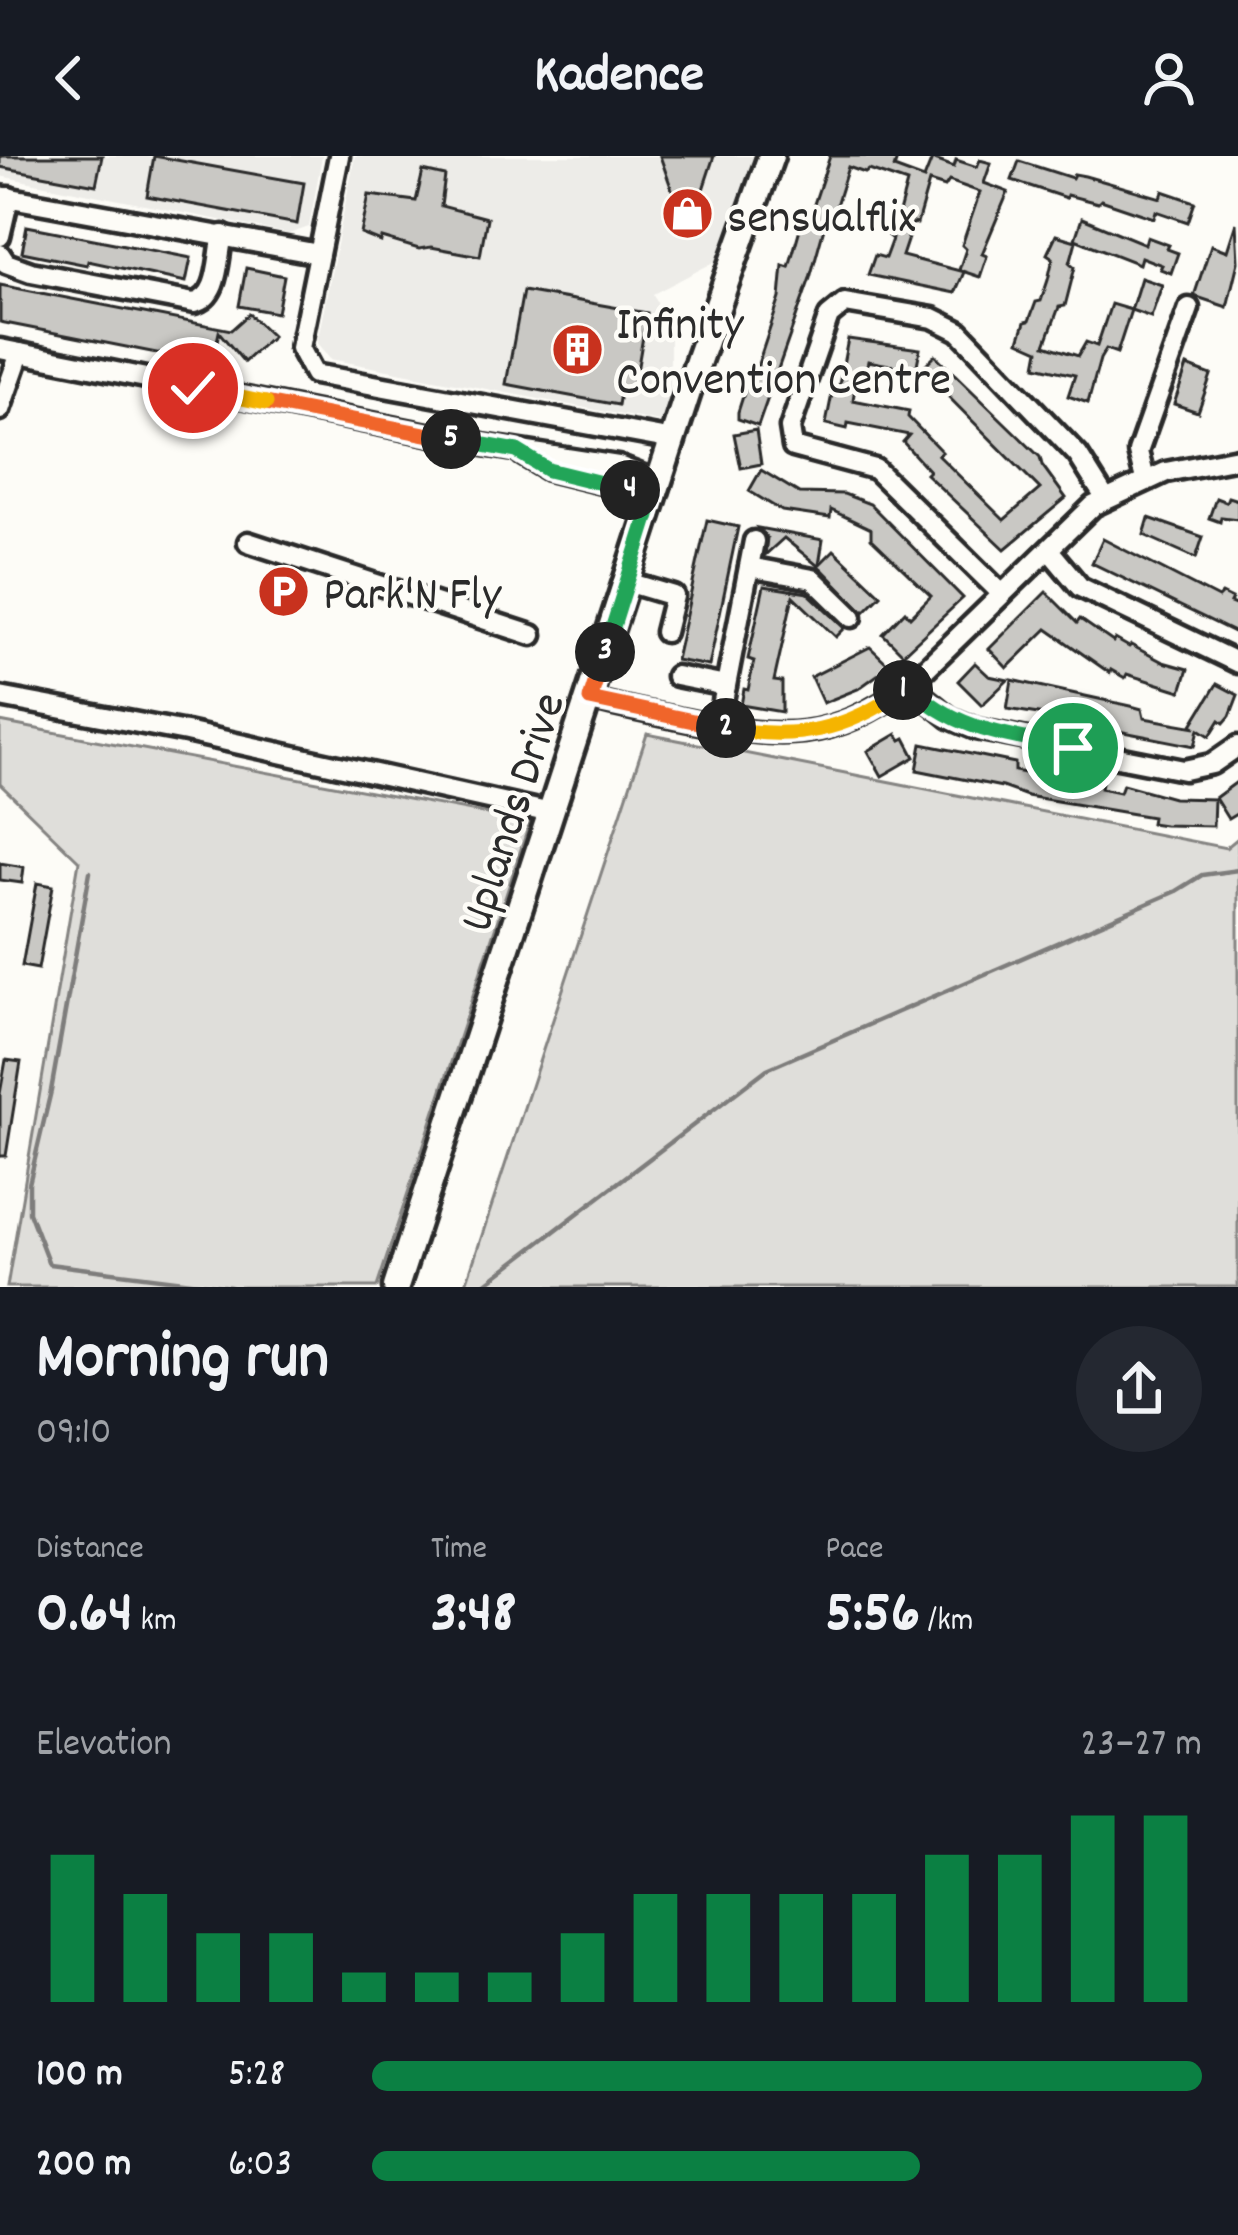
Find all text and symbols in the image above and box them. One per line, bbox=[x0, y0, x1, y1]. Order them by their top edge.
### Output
text: Kadence bbox=[534, 40, 704, 117]
icon: back bbox=[36, 45, 102, 111]
icon: person bbox=[1136, 45, 1202, 111]
shop icon: sensualflix bbox=[660, 186, 716, 242]
place label: sensualflix bbox=[727, 187, 916, 256]
place label: Infinity Convention Centre bbox=[616, 294, 951, 418]
building icon: Infinity Convention Centre bbox=[549, 321, 605, 377]
pin bbox=[142, 337, 244, 439]
icon: check bbox=[160, 355, 226, 421]
pin: 5 bbox=[421, 409, 481, 469]
text: 5 bbox=[443, 415, 459, 462]
pin: 4 bbox=[600, 460, 660, 520]
text: 4 bbox=[623, 466, 637, 513]
parking icon: Park'N Fly bbox=[256, 563, 312, 619]
place label: Park'N Fly bbox=[323, 564, 503, 633]
pin: 3 bbox=[575, 622, 635, 682]
text: 3 bbox=[598, 628, 612, 675]
pin: 1 bbox=[873, 660, 933, 720]
text: 1 bbox=[899, 666, 907, 713]
street label: Uplands Drive bbox=[445, 685, 587, 942]
pin bbox=[1022, 697, 1124, 799]
pin: 2 bbox=[696, 698, 756, 758]
text: 2 bbox=[719, 704, 733, 751]
icon: arrive bbox=[1040, 715, 1106, 781]
text: Morning run bbox=[36, 1315, 329, 1409]
button: share bbox=[1076, 1326, 1202, 1452]
text: 09:10 bbox=[36, 1407, 111, 1462]
text: Distance bbox=[36, 1527, 144, 1574]
text: Time bbox=[431, 1527, 487, 1574]
text: Pace bbox=[825, 1527, 884, 1574]
text: 0.64 bbox=[36, 1574, 133, 1660]
text: 3:48 bbox=[431, 1574, 516, 1660]
text: 5:56 bbox=[825, 1574, 920, 1660]
text: km bbox=[133, 1599, 177, 1646]
text: /km bbox=[920, 1599, 973, 1646]
text: Elevation bbox=[36, 1719, 172, 1774]
text: 23–27 m bbox=[1081, 1719, 1202, 1774]
text: 100 m bbox=[36, 2049, 123, 2104]
text: 5:28 bbox=[228, 2049, 285, 2104]
text: 200 m bbox=[36, 2139, 131, 2194]
text: 6:03 bbox=[228, 2139, 292, 2194]

